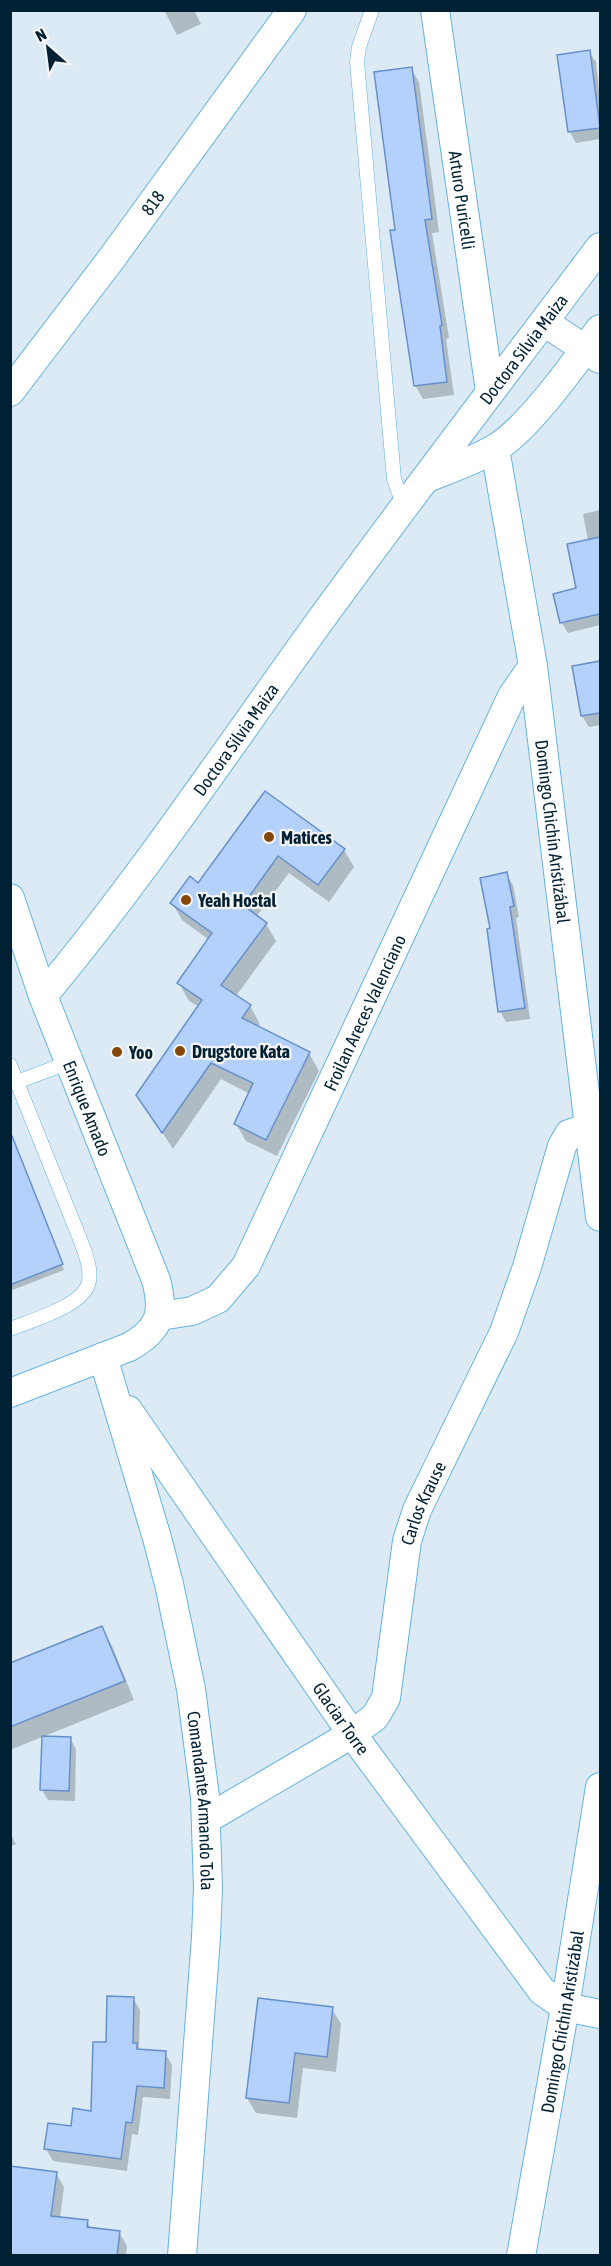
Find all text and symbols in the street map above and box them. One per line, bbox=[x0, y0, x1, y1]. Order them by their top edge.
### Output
north arrow bbox=[18, 18, 78, 78]
text: N bbox=[33, 25, 49, 45]
street label: Arturo Puricelli bbox=[445, 149, 480, 251]
street label: 818 bbox=[136, 186, 168, 219]
street label: Doctora Silvia Maiza bbox=[475, 290, 572, 408]
street label: Doctora Silvia Maiza bbox=[189, 679, 282, 799]
street label: Domingo Chichín Aristizábal bbox=[532, 738, 575, 925]
place label: Matices bbox=[281, 827, 333, 848]
marker: Matices bbox=[262, 830, 276, 844]
place label: Yeah Hostal bbox=[197, 890, 276, 911]
marker: Yeah Hostal bbox=[179, 893, 193, 907]
street label: Froilan Areces Valenciano bbox=[319, 931, 410, 1094]
place label: Drugstore Kata bbox=[192, 1041, 290, 1062]
place label: Yoo bbox=[128, 1042, 153, 1063]
marker: Drugstore Kata bbox=[173, 1044, 187, 1058]
marker: Yoo bbox=[110, 1045, 124, 1059]
street label: Enrique Amado bbox=[59, 1057, 116, 1159]
street label: Carlos Krause bbox=[396, 1458, 450, 1548]
street label: Glaciar Torre bbox=[309, 1678, 374, 1759]
street label: Comandante Armando Tola bbox=[183, 1710, 219, 1891]
street label: Domingo Chichín Aristizábal bbox=[536, 1928, 588, 2115]

